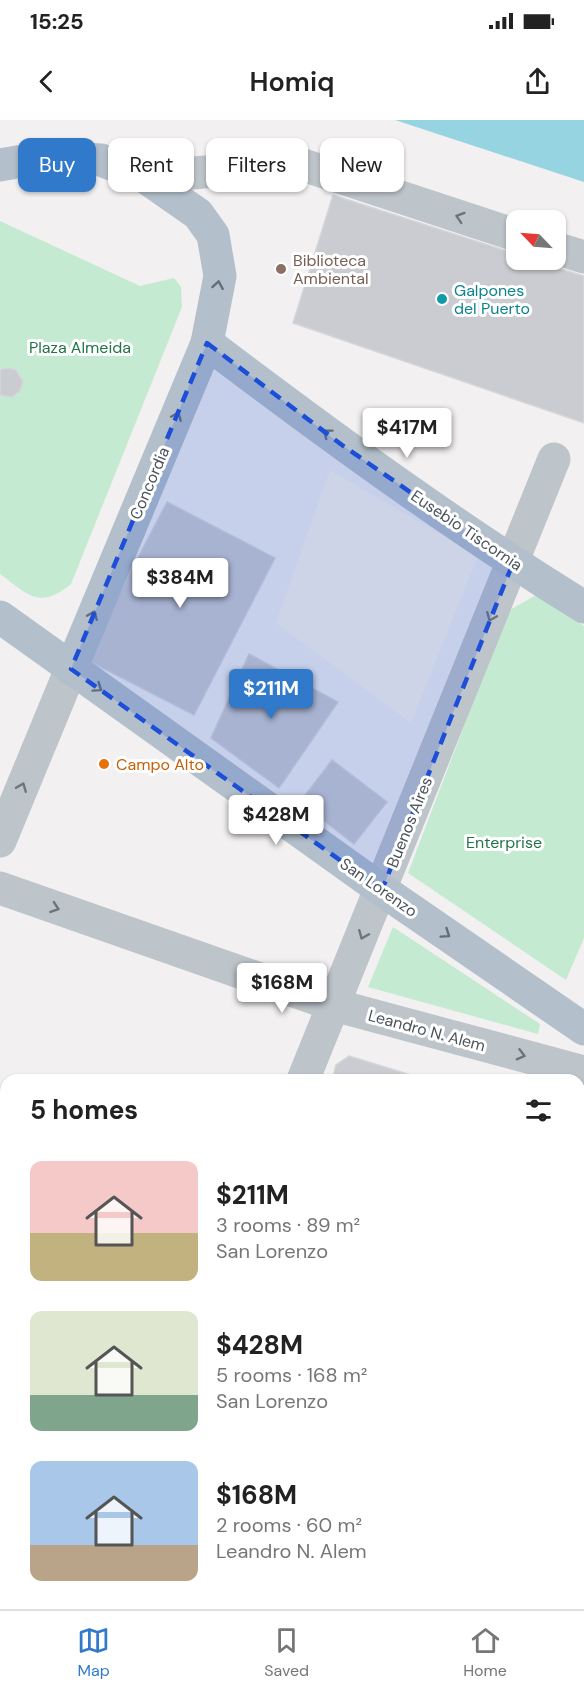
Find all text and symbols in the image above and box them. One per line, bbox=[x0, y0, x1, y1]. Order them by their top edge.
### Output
text: 15:25 bbox=[30, 7, 84, 36]
text: Homiq bbox=[250, 64, 334, 99]
icon: back bbox=[30, 65, 63, 98]
icon: share bbox=[521, 65, 554, 98]
chip: Buy bbox=[18, 138, 96, 192]
chip: Rent bbox=[108, 138, 194, 192]
chip: Filters bbox=[206, 138, 308, 192]
chip: New bbox=[320, 138, 404, 192]
north arrow bbox=[506, 210, 566, 270]
map controls bbox=[506, 210, 566, 270]
one-way arrow bbox=[455, 211, 466, 224]
place label: Biblioteca Ambiental bbox=[293, 250, 369, 289]
marker: Biblioteca Ambiental bbox=[274, 262, 288, 276]
place label: Galpones del Puerto bbox=[454, 280, 530, 319]
one-way arrow bbox=[211, 281, 224, 291]
marker: Galpones del Puerto bbox=[435, 292, 449, 306]
park label: Plaza Almeida bbox=[29, 337, 131, 358]
pin: $417M bbox=[365, 408, 449, 459]
one-way arrow bbox=[170, 411, 182, 422]
text: $417M bbox=[377, 414, 437, 440]
one-way arrow bbox=[322, 430, 333, 441]
street label: Concordia bbox=[125, 444, 174, 523]
street label: Eusebio Tiscornia bbox=[407, 485, 527, 575]
pin: $384M bbox=[138, 558, 222, 609]
text: $384M bbox=[146, 564, 214, 590]
one-way arrow bbox=[86, 610, 98, 621]
one-way arrow bbox=[486, 611, 498, 622]
pin: $211M bbox=[229, 669, 313, 720]
text: $211M bbox=[243, 675, 299, 701]
one-way arrow bbox=[92, 681, 103, 692]
place label: Campo Alto bbox=[116, 754, 204, 775]
marker: Campo Alto bbox=[97, 757, 111, 771]
street label: Buenos Aires bbox=[382, 774, 437, 871]
one-way arrow bbox=[15, 783, 27, 794]
pin: $428M bbox=[234, 795, 318, 846]
text: $428M bbox=[243, 801, 309, 827]
park label: Enterprise bbox=[466, 832, 542, 853]
street label: San Lorenzo bbox=[336, 853, 421, 922]
one-way arrow bbox=[49, 900, 60, 913]
one-way arrow bbox=[440, 927, 451, 938]
one-way arrow bbox=[359, 928, 371, 939]
pin: $168M bbox=[240, 963, 324, 1014]
text: $168M bbox=[251, 969, 313, 995]
street label: Leandro N. Alem bbox=[366, 1005, 488, 1056]
one-way arrow bbox=[515, 1048, 526, 1060]
text: 5 homes bbox=[30, 1093, 138, 1127]
icon: filters bbox=[522, 1094, 555, 1127]
text: $211M bbox=[216, 1178, 289, 1212]
icon: home bbox=[78, 1185, 150, 1257]
text: 3 rooms · 89 m² bbox=[216, 1212, 360, 1238]
text: San Lorenzo bbox=[216, 1238, 328, 1264]
text: $428M bbox=[216, 1328, 303, 1362]
icon: home bbox=[78, 1335, 150, 1407]
text: 5 rooms · 168 m² bbox=[216, 1362, 367, 1388]
text: San Lorenzo bbox=[216, 1388, 328, 1414]
text: $168M bbox=[216, 1478, 297, 1512]
icon: home bbox=[78, 1485, 150, 1557]
text: 2 rooms · 60 m² bbox=[216, 1512, 362, 1538]
text: Leandro N. Alem bbox=[216, 1538, 367, 1564]
tab: Map bbox=[77, 1624, 110, 1681]
tab: Saved bbox=[264, 1624, 309, 1681]
tab: Home bbox=[463, 1624, 507, 1681]

